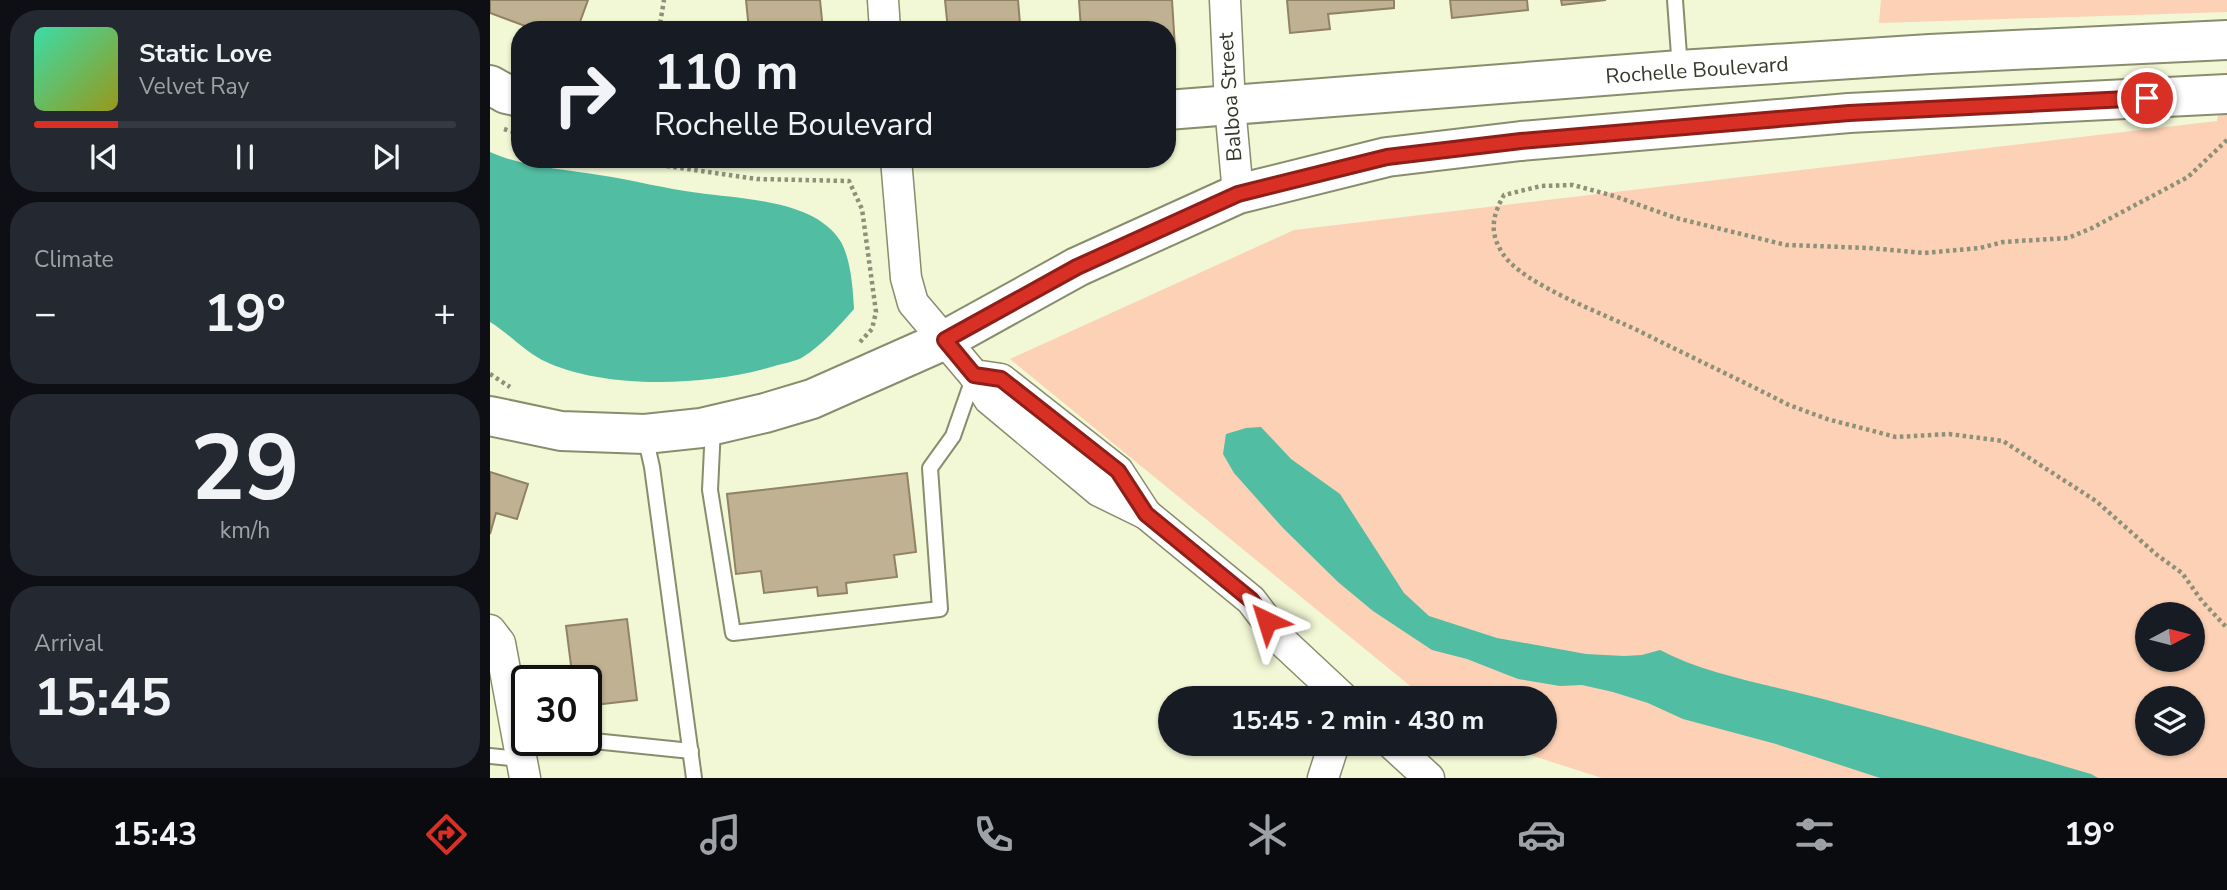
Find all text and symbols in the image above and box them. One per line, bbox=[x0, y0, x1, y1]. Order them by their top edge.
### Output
street label: Balboa Street bbox=[1211, 31, 1248, 162]
text: Static Love bbox=[139, 36, 272, 71]
text: 110 m bbox=[654, 39, 798, 106]
icon: right bbox=[539, 49, 630, 140]
street label: Rochelle Boulevard bbox=[1605, 50, 1789, 90]
pin bbox=[2117, 68, 2177, 128]
text: Velvet Ray bbox=[139, 71, 249, 102]
icon: arrive bbox=[2128, 79, 2166, 117]
text: Rochelle Boulevard bbox=[654, 103, 933, 146]
icon: previous bbox=[85, 138, 123, 176]
icon: pause bbox=[226, 138, 264, 176]
icon: next bbox=[367, 138, 405, 176]
text: Climate bbox=[34, 244, 114, 275]
text: 19° bbox=[204, 278, 286, 349]
text: − bbox=[34, 288, 57, 339]
text: + bbox=[433, 288, 456, 339]
text: 29 bbox=[190, 407, 300, 531]
text: km/h bbox=[220, 515, 270, 546]
position arrow bbox=[1230, 584, 1304, 658]
north arrow bbox=[2135, 602, 2205, 672]
map controls bbox=[2135, 602, 2205, 756]
text: Arrival bbox=[34, 628, 103, 659]
text: 15:45 bbox=[34, 662, 172, 733]
speed limit sign: 30 bbox=[511, 665, 602, 756]
button: layers bbox=[2135, 686, 2205, 756]
text: 15:45 · 2 min · 430 m bbox=[1231, 703, 1484, 738]
icon: directions bbox=[422, 810, 471, 859]
icon: music bbox=[696, 810, 745, 859]
icon: phone bbox=[969, 810, 1018, 859]
icon: climate bbox=[1243, 810, 1292, 859]
icon: car bbox=[1517, 810, 1566, 859]
icon: filters bbox=[1790, 810, 1839, 859]
text: 15:43 bbox=[112, 813, 197, 856]
text: 19° bbox=[2064, 813, 2115, 856]

